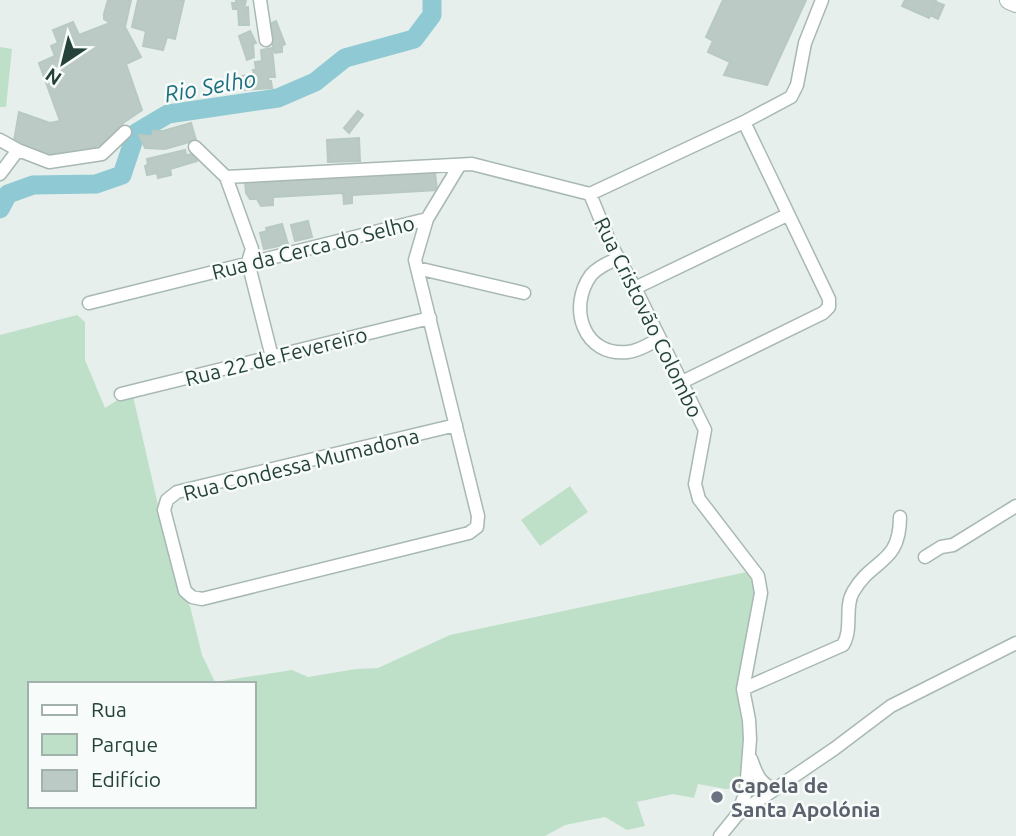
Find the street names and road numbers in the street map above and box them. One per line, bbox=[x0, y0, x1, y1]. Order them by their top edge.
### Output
street label: Rua da Cerca do Selho bbox=[209, 210, 417, 284]
street label: Rua Cristovão Colombo bbox=[590, 213, 708, 421]
street label: Rua 22 de Fevereiro bbox=[182, 322, 370, 390]
street label: Rua Condessa Mumadona bbox=[181, 423, 421, 505]

